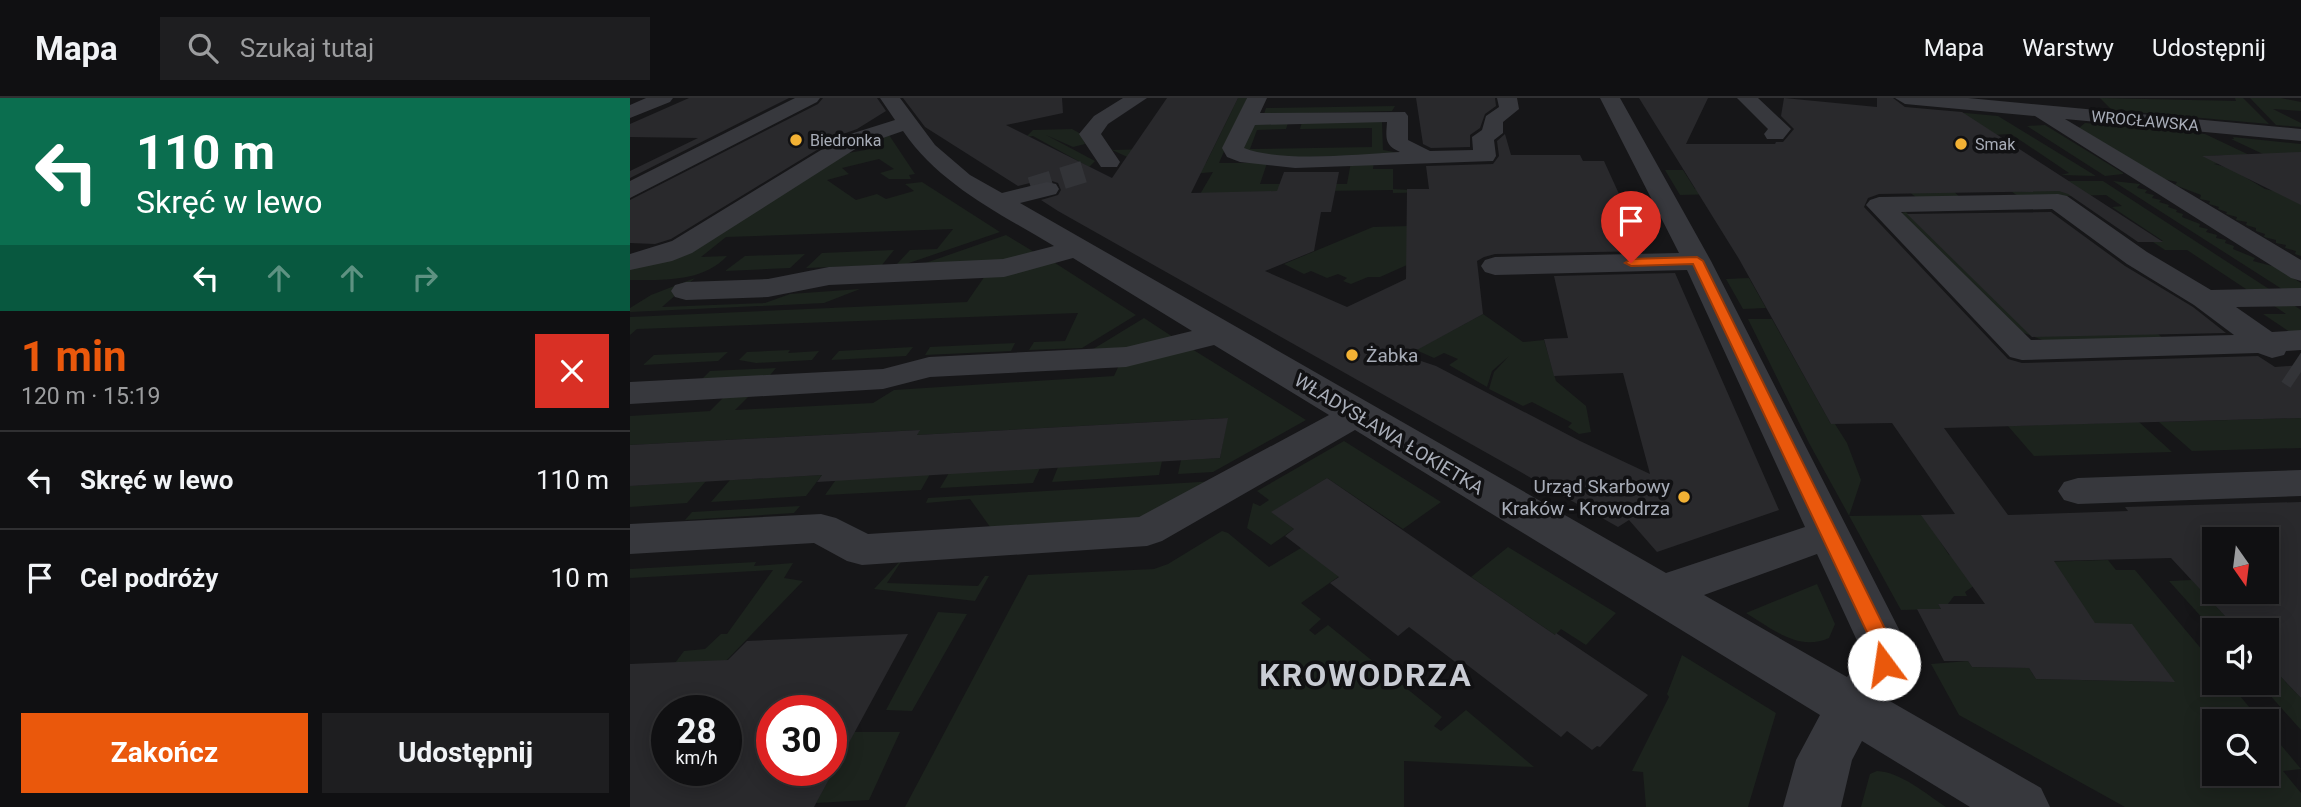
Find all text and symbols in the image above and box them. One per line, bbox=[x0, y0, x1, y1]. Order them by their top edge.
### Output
search box bbox=[160, 17, 650, 80]
text: Mapa bbox=[35, 29, 118, 68]
icon: search bbox=[184, 29, 222, 67]
text: Szukaj tutaj bbox=[240, 33, 374, 63]
text: Mapa bbox=[1924, 34, 1984, 62]
text: Warstwy bbox=[2022, 34, 2114, 62]
text: Udostępnij bbox=[2152, 34, 2266, 62]
street label: WROCŁAWSKA bbox=[2090, 107, 2200, 135]
text: 110 m bbox=[136, 124, 275, 181]
icon: left bbox=[21, 126, 112, 217]
place label: Biedronka bbox=[810, 131, 881, 150]
marker: Biedronka bbox=[788, 132, 804, 148]
place label: Smak bbox=[1975, 135, 2016, 154]
marker: Smak bbox=[1953, 136, 1969, 152]
text: Skręć w lewo bbox=[136, 183, 322, 221]
pin bbox=[1601, 191, 1661, 263]
icon: arrive bbox=[1612, 202, 1650, 240]
icon: left bbox=[187, 259, 225, 297]
icon: ahead bbox=[260, 259, 298, 297]
icon: ahead bbox=[333, 259, 371, 297]
icon: right bbox=[406, 259, 444, 297]
text: 1 min bbox=[21, 332, 127, 381]
button: close bbox=[535, 334, 609, 408]
place label: Żabka bbox=[1366, 344, 1418, 367]
marker: Żabka bbox=[1344, 347, 1360, 363]
street label: WŁADYSŁAWA ŁOKIETKA bbox=[1290, 368, 1488, 500]
text: 120 m · 15:19 bbox=[21, 383, 160, 410]
icon: left bbox=[21, 461, 59, 499]
text: Skręć w lewo bbox=[80, 465, 233, 495]
text: 110 m bbox=[536, 465, 609, 495]
place label: Urząd Skarbowy Kraków - Krowodrza bbox=[1501, 475, 1670, 520]
marker: Urząd Skarbowy Kraków - Krowodrza bbox=[1676, 489, 1692, 505]
north arrow bbox=[2202, 527, 2278, 604]
map controls bbox=[2202, 527, 2279, 786]
icon: arrive bbox=[21, 559, 59, 597]
text: Cel podróży bbox=[80, 563, 218, 593]
text: 10 m bbox=[551, 563, 609, 593]
button: sound bbox=[2202, 618, 2279, 695]
position arrow bbox=[1847, 627, 1921, 701]
district label: KROWODRZA bbox=[1259, 656, 1473, 694]
speed limit sign: 30 bbox=[756, 695, 847, 786]
button: search bbox=[2202, 709, 2279, 786]
text: 28 bbox=[676, 711, 717, 752]
button: Zakończ bbox=[21, 713, 308, 793]
button: Udostępnij bbox=[322, 713, 609, 793]
text: km/h bbox=[675, 747, 718, 768]

